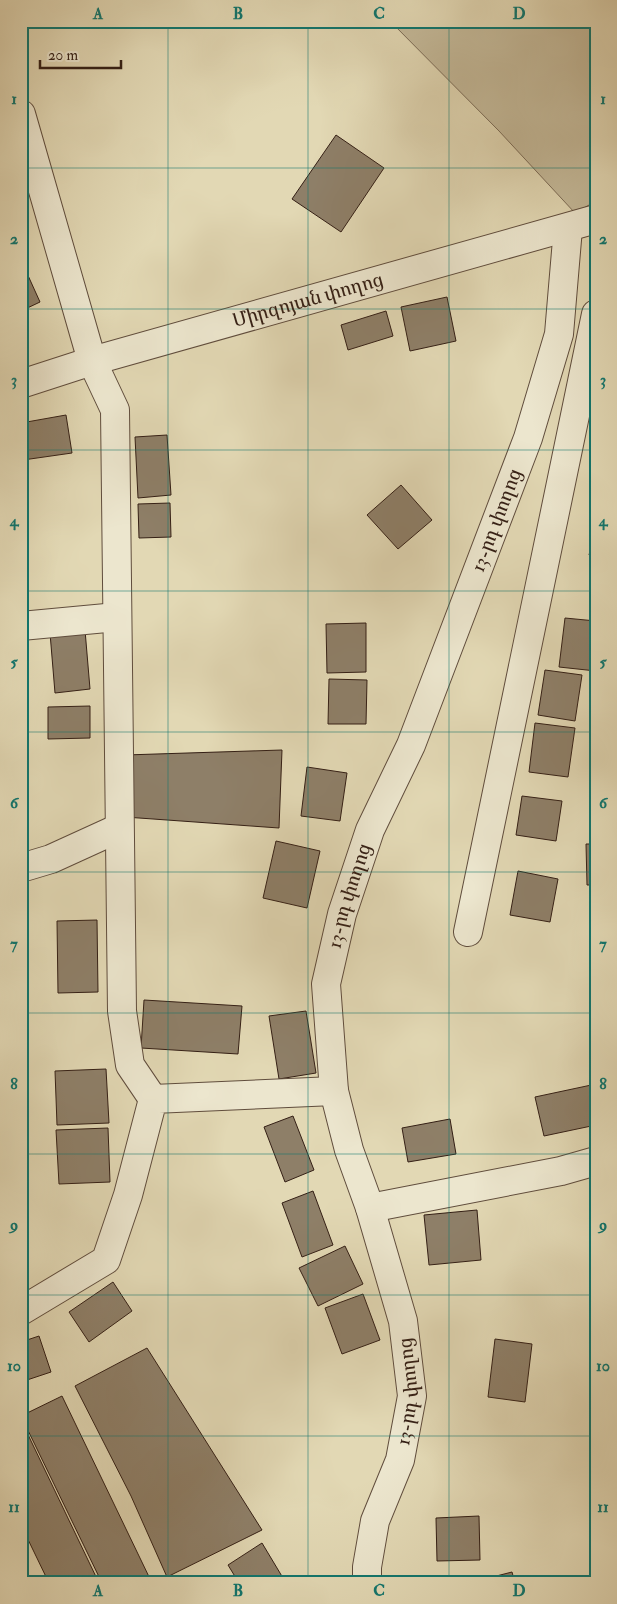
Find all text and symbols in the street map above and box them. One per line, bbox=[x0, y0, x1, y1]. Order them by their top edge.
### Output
text: A bbox=[92, 4, 104, 24]
text: B bbox=[233, 4, 243, 24]
text: C bbox=[373, 4, 385, 24]
text: D bbox=[512, 4, 526, 24]
scale bar bbox=[40, 38, 121, 70]
text: 20 m bbox=[48, 46, 78, 65]
text: 1 bbox=[11, 89, 17, 109]
text: 1 bbox=[600, 89, 606, 109]
text: 2 bbox=[10, 229, 18, 249]
text: 2 bbox=[599, 229, 607, 249]
street label: Միրզոյան փողոց bbox=[230, 268, 386, 333]
text: 3 bbox=[11, 370, 17, 390]
text: 3 bbox=[600, 370, 606, 390]
street label: 13-րդ փողոց bbox=[466, 465, 527, 575]
text: 4 bbox=[9, 511, 20, 531]
text: 4 bbox=[598, 511, 609, 531]
text: 5 bbox=[10, 652, 18, 672]
text: 5 bbox=[599, 652, 607, 672]
text: 6 bbox=[10, 793, 20, 813]
text: 6 bbox=[599, 793, 609, 813]
street label: 13-րդ փողոց bbox=[322, 840, 377, 951]
text: 7 bbox=[10, 934, 18, 954]
text: 7 bbox=[599, 934, 607, 954]
text: 8 bbox=[10, 1074, 18, 1094]
text: 8 bbox=[599, 1074, 607, 1094]
text: 9 bbox=[8, 1215, 18, 1235]
text: 9 bbox=[597, 1215, 607, 1235]
street label: 13-րդ փողոց bbox=[391, 1336, 424, 1447]
text: 10 bbox=[7, 1356, 21, 1376]
text: 10 bbox=[596, 1356, 610, 1376]
text: 11 bbox=[8, 1497, 20, 1517]
text: 11 bbox=[597, 1497, 609, 1517]
text: A bbox=[92, 1581, 104, 1601]
text: B bbox=[233, 1581, 243, 1601]
text: C bbox=[373, 1581, 385, 1601]
text: D bbox=[512, 1581, 526, 1601]

